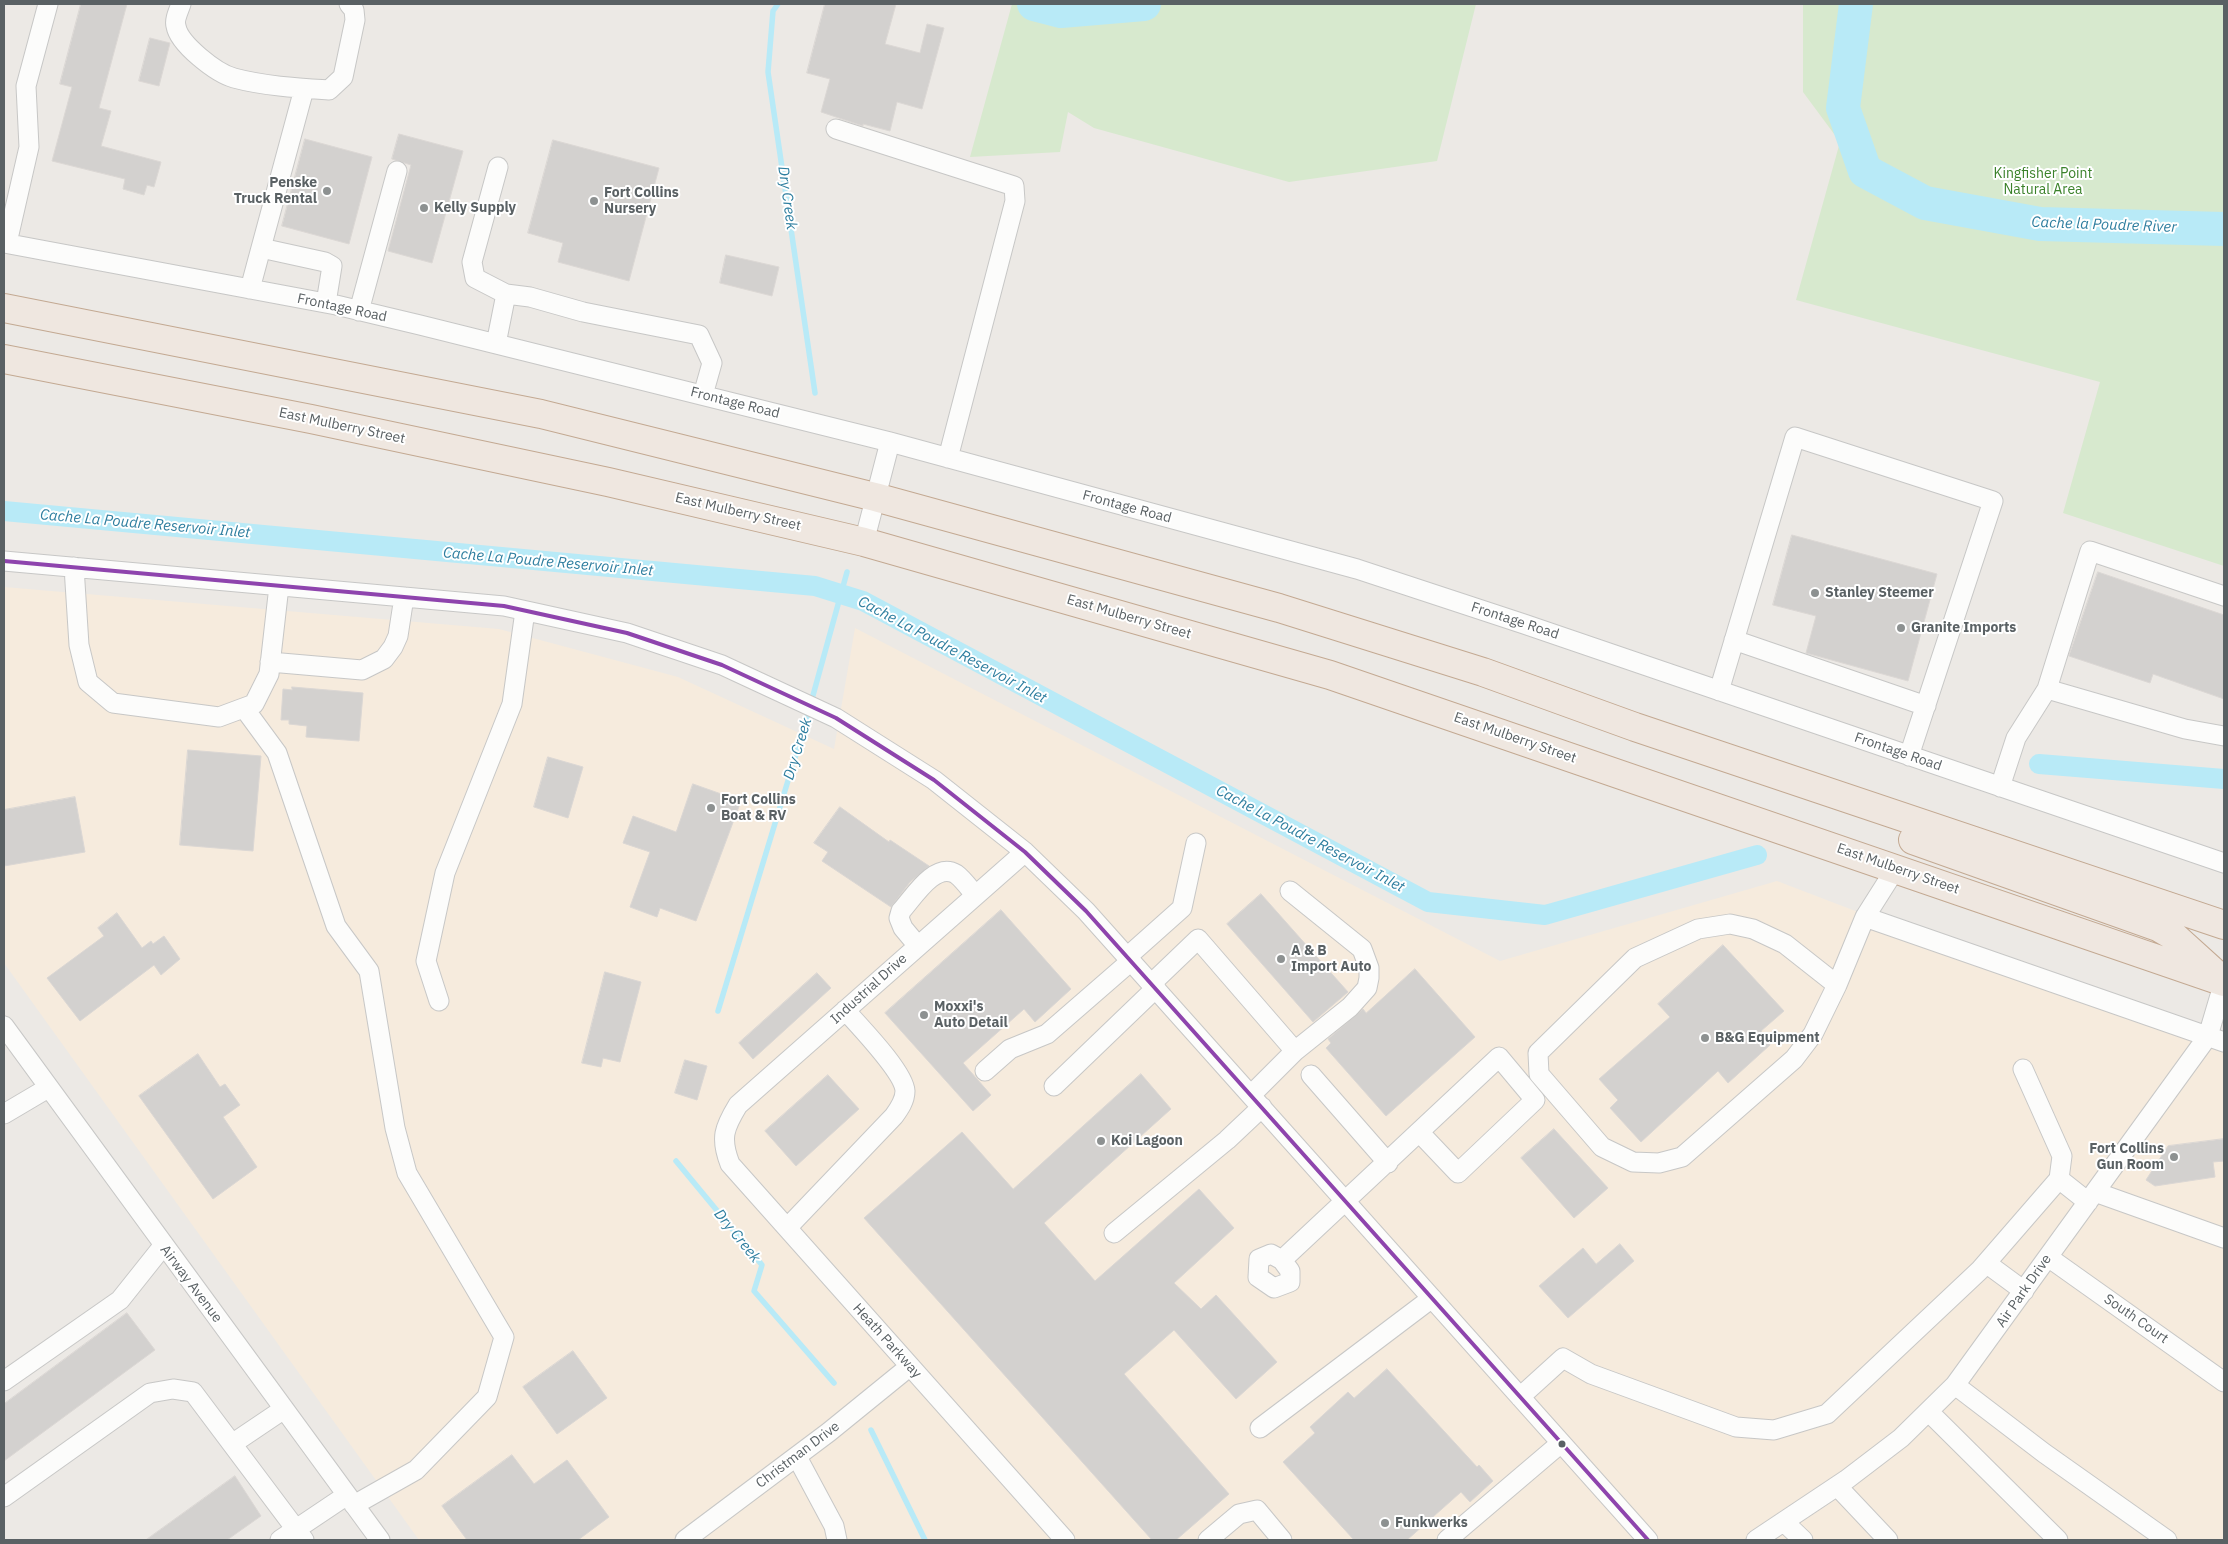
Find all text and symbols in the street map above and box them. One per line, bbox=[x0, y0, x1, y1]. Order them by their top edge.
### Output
water label: Dry Creek bbox=[774, 165, 800, 231]
park label: Kingfisher Point Natural Area bbox=[1994, 166, 2092, 198]
place label: Penske Truck Rental bbox=[234, 175, 317, 208]
marker: Penske Truck Rental bbox=[321, 185, 333, 197]
place label: Fort Collins Nursery bbox=[604, 185, 679, 218]
marker: Fort Collins Nursery bbox=[588, 195, 600, 207]
place label: Kelly Supply bbox=[434, 200, 516, 216]
marker: Kelly Supply bbox=[418, 202, 430, 214]
water label: Cache la Poudre River bbox=[2031, 213, 2177, 237]
street label: Frontage Road bbox=[296, 290, 388, 326]
street label: Frontage Road bbox=[689, 384, 781, 422]
street label: East Mulberry Street bbox=[277, 404, 407, 448]
street label: Frontage Road bbox=[1081, 487, 1173, 527]
street label: East Mulberry Street bbox=[673, 489, 803, 535]
water label: Cache La Poudre Reservoir Inlet bbox=[39, 506, 251, 542]
water label: Cache La Poudre Reservoir Inlet bbox=[442, 544, 654, 580]
place label: Stanley Steemer bbox=[1825, 585, 1934, 601]
marker: Stanley Steemer bbox=[1809, 587, 1821, 599]
street label: East Mulberry Street bbox=[1065, 591, 1193, 643]
water label: Cache La Poudre Reservoir Inlet bbox=[855, 593, 1049, 707]
street label: Frontage Road bbox=[1469, 599, 1561, 643]
place label: Granite Imports bbox=[1911, 620, 2016, 636]
marker: Granite Imports bbox=[1895, 622, 1907, 634]
street label: East Mulberry Street bbox=[1451, 709, 1579, 767]
water label: Dry Creek bbox=[780, 716, 816, 782]
street label: Frontage Road bbox=[1852, 729, 1944, 775]
water label: Cache La Poudre Reservoir Inlet bbox=[1213, 782, 1407, 896]
place label: Fort Collins Boat & RV bbox=[721, 792, 796, 824]
marker: Fort Collins Boat & RV bbox=[705, 802, 717, 814]
street label: East Mulberry Street bbox=[1834, 840, 1962, 898]
place label: A & B Import Auto bbox=[1291, 943, 1371, 976]
street label: Industrial Drive bbox=[827, 950, 911, 1028]
marker: A & B Import Auto bbox=[1275, 953, 1287, 965]
place label: Moxxi's Auto Detail bbox=[934, 999, 1008, 1032]
marker: Moxxi's Auto Detail bbox=[918, 1009, 930, 1021]
place label: B&G Equipment bbox=[1715, 1030, 1820, 1046]
marker: B&G Equipment bbox=[1699, 1032, 1711, 1044]
place label: Koi Lagoon bbox=[1111, 1133, 1183, 1149]
marker: Koi Lagoon bbox=[1095, 1135, 1107, 1147]
place label: Fort Collins Gun Room bbox=[2089, 1141, 2164, 1174]
marker: Fort Collins Gun Room bbox=[2168, 1151, 2180, 1163]
water label: Dry Creek bbox=[710, 1206, 764, 1266]
street label: Airway Avenue bbox=[156, 1242, 226, 1326]
street label: Air Park Drive bbox=[1993, 1251, 2055, 1331]
street label: South Court bbox=[2101, 1291, 2171, 1347]
street label: Heath Parkway bbox=[849, 1300, 925, 1382]
street label: Christman Drive bbox=[753, 1418, 843, 1492]
unlabelled marker bbox=[1557, 1439, 1567, 1449]
place label: Funkwerks bbox=[1395, 1515, 1468, 1531]
marker: Funkwerks bbox=[1379, 1517, 1391, 1529]

